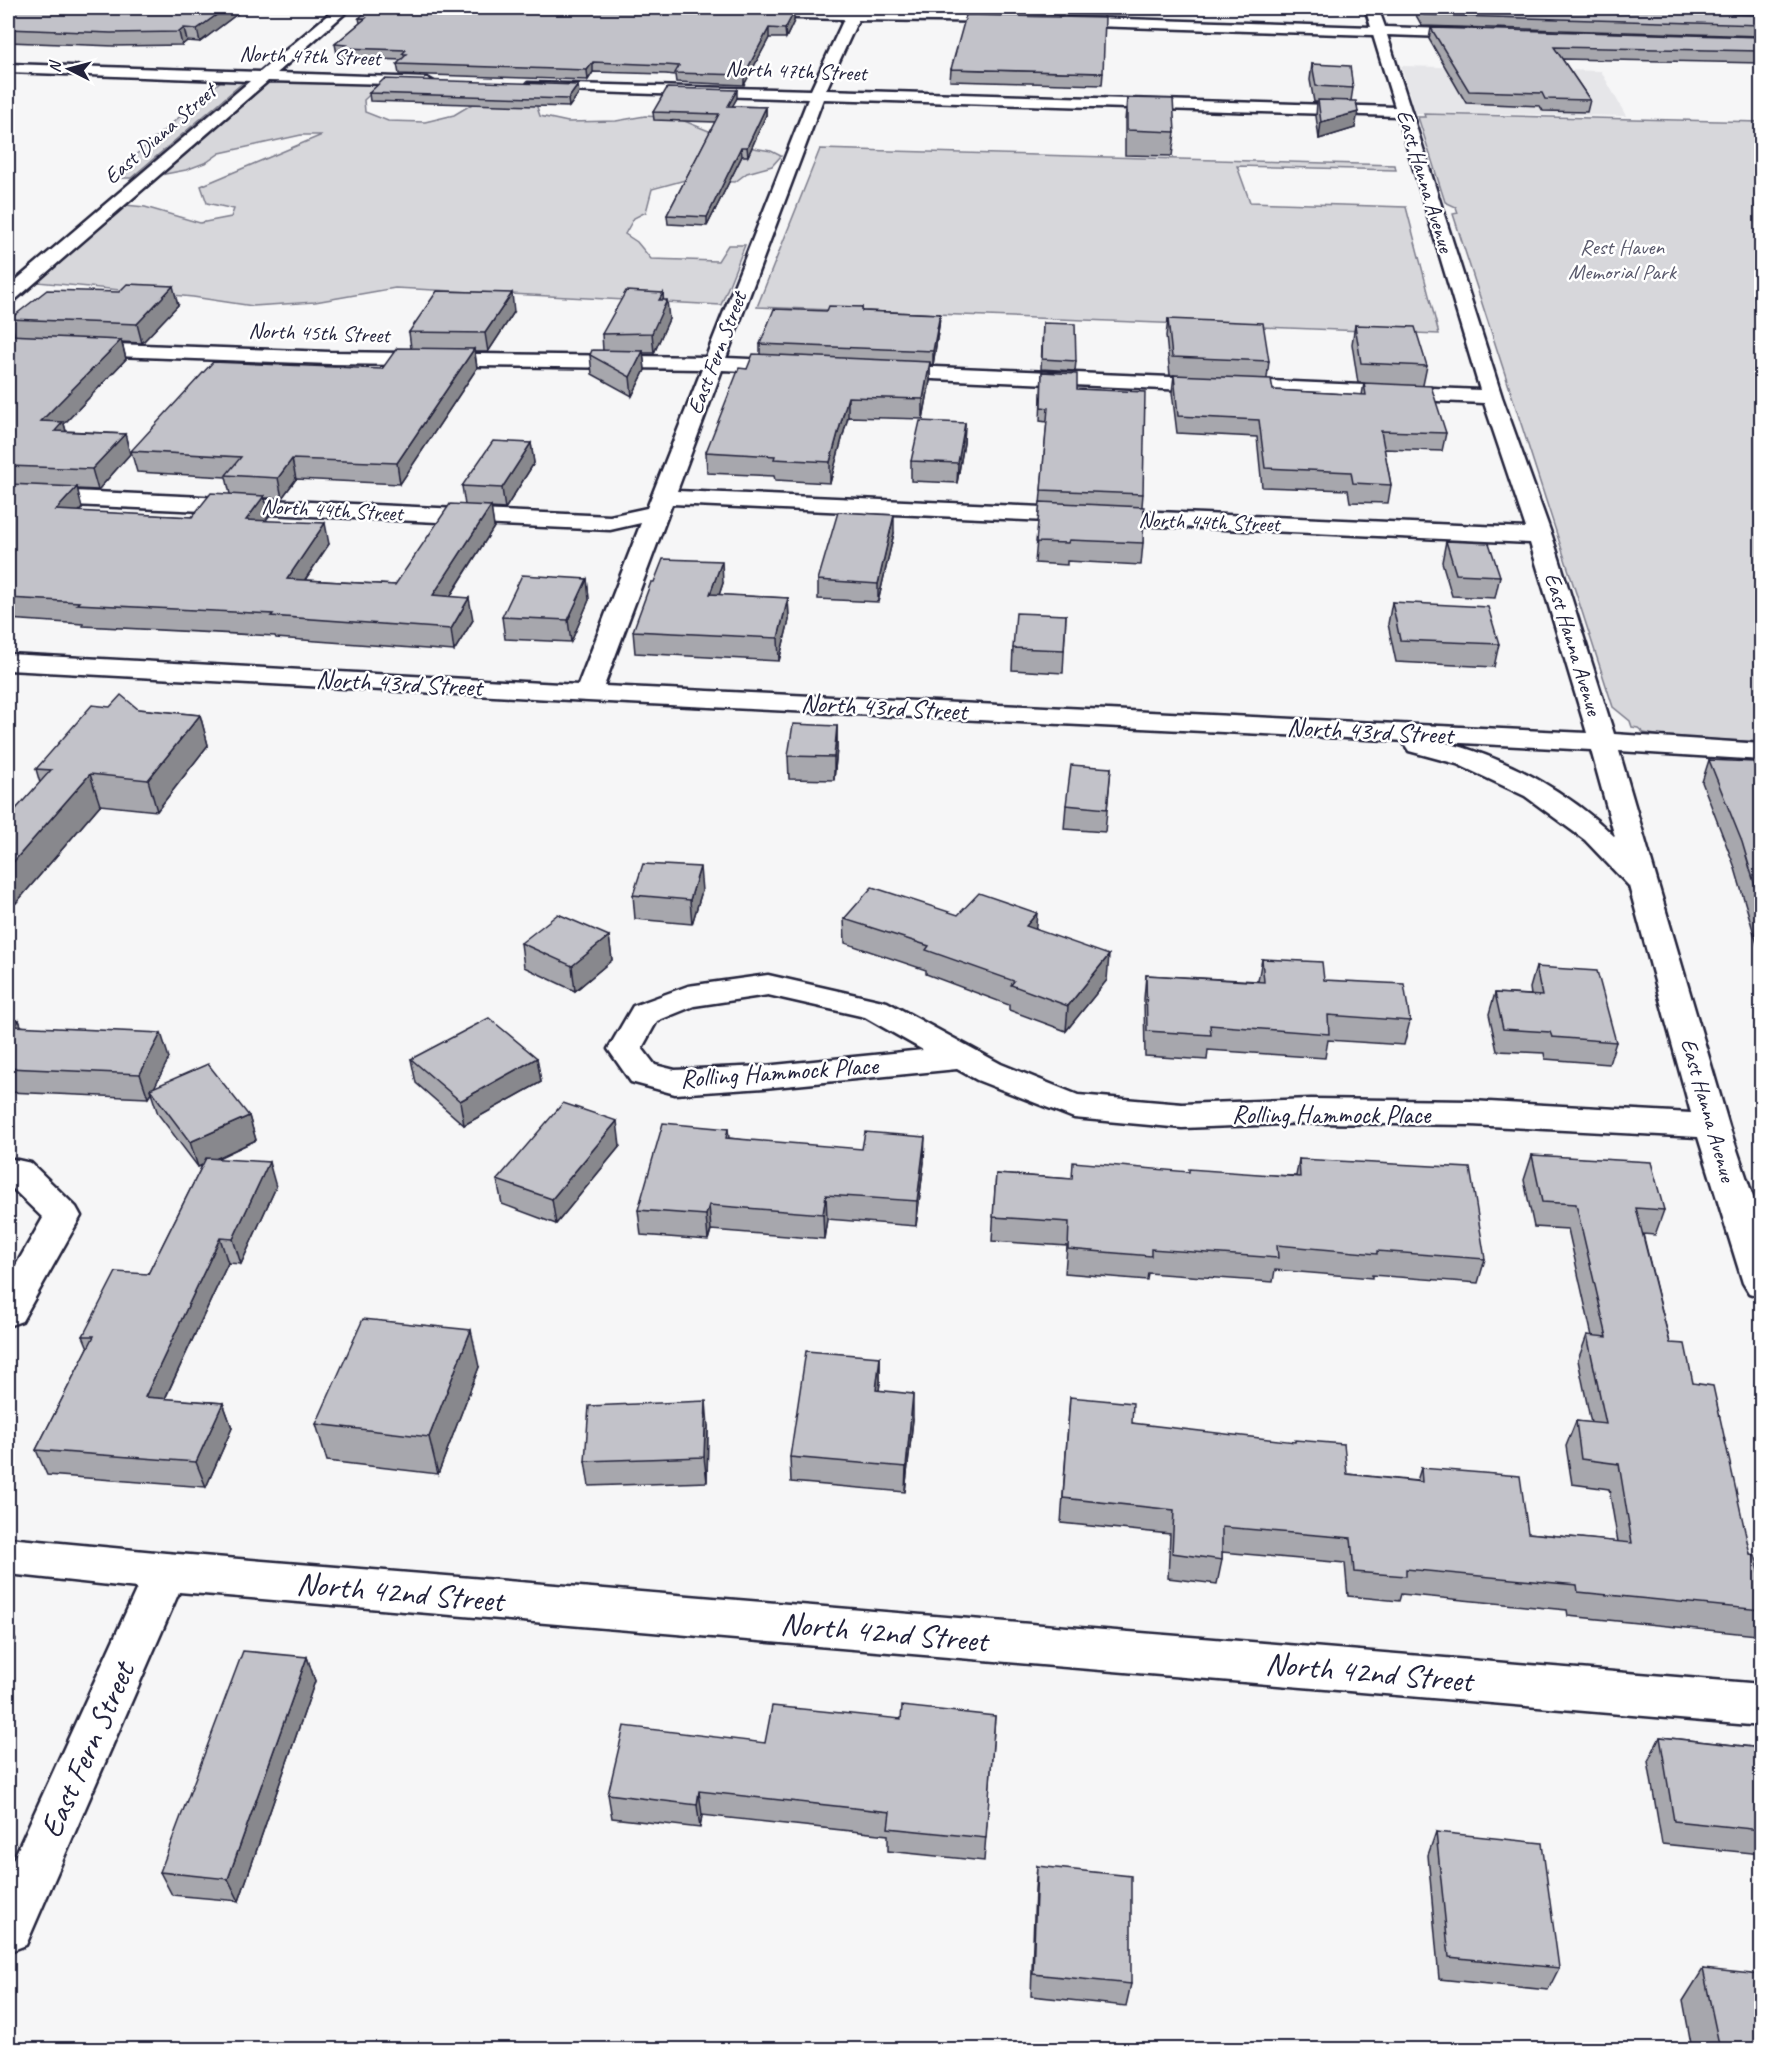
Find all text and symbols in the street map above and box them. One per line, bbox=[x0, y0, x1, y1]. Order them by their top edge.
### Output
north arrow bbox=[39, 39, 99, 99]
street label: North 47th Street bbox=[239, 40, 384, 73]
street label: North 47th Street bbox=[725, 55, 870, 88]
text: N bbox=[45, 58, 66, 74]
street label: East Diana Street bbox=[98, 76, 224, 190]
street label: East Hanna Avenue bbox=[1390, 106, 1460, 257]
park label: Rest Haven Memorial Park bbox=[1568, 233, 1678, 286]
street label: East Fern Street bbox=[681, 285, 754, 418]
street label: North 45th Street bbox=[248, 317, 393, 350]
street label: North 44th Street bbox=[261, 492, 406, 528]
street label: North 44th Street bbox=[1138, 506, 1283, 539]
street label: East Hanna Avenue bbox=[1538, 569, 1608, 720]
street label: North 43rd Street bbox=[315, 662, 485, 704]
street label: North 43rd Street bbox=[800, 686, 970, 728]
street label: North 43rd Street bbox=[1286, 710, 1456, 752]
street label: East Hanna Avenue bbox=[1674, 1035, 1742, 1186]
street label: Rolling Hammock Place bbox=[679, 1049, 881, 1095]
street label: Rolling Hammock Place bbox=[1232, 1098, 1432, 1131]
street label: North 42nd Street bbox=[295, 1563, 508, 1622]
street label: North 42nd Street bbox=[779, 1603, 992, 1662]
street label: North 42nd Street bbox=[1264, 1643, 1477, 1702]
street label: East Fern Street bbox=[30, 1653, 145, 1844]

